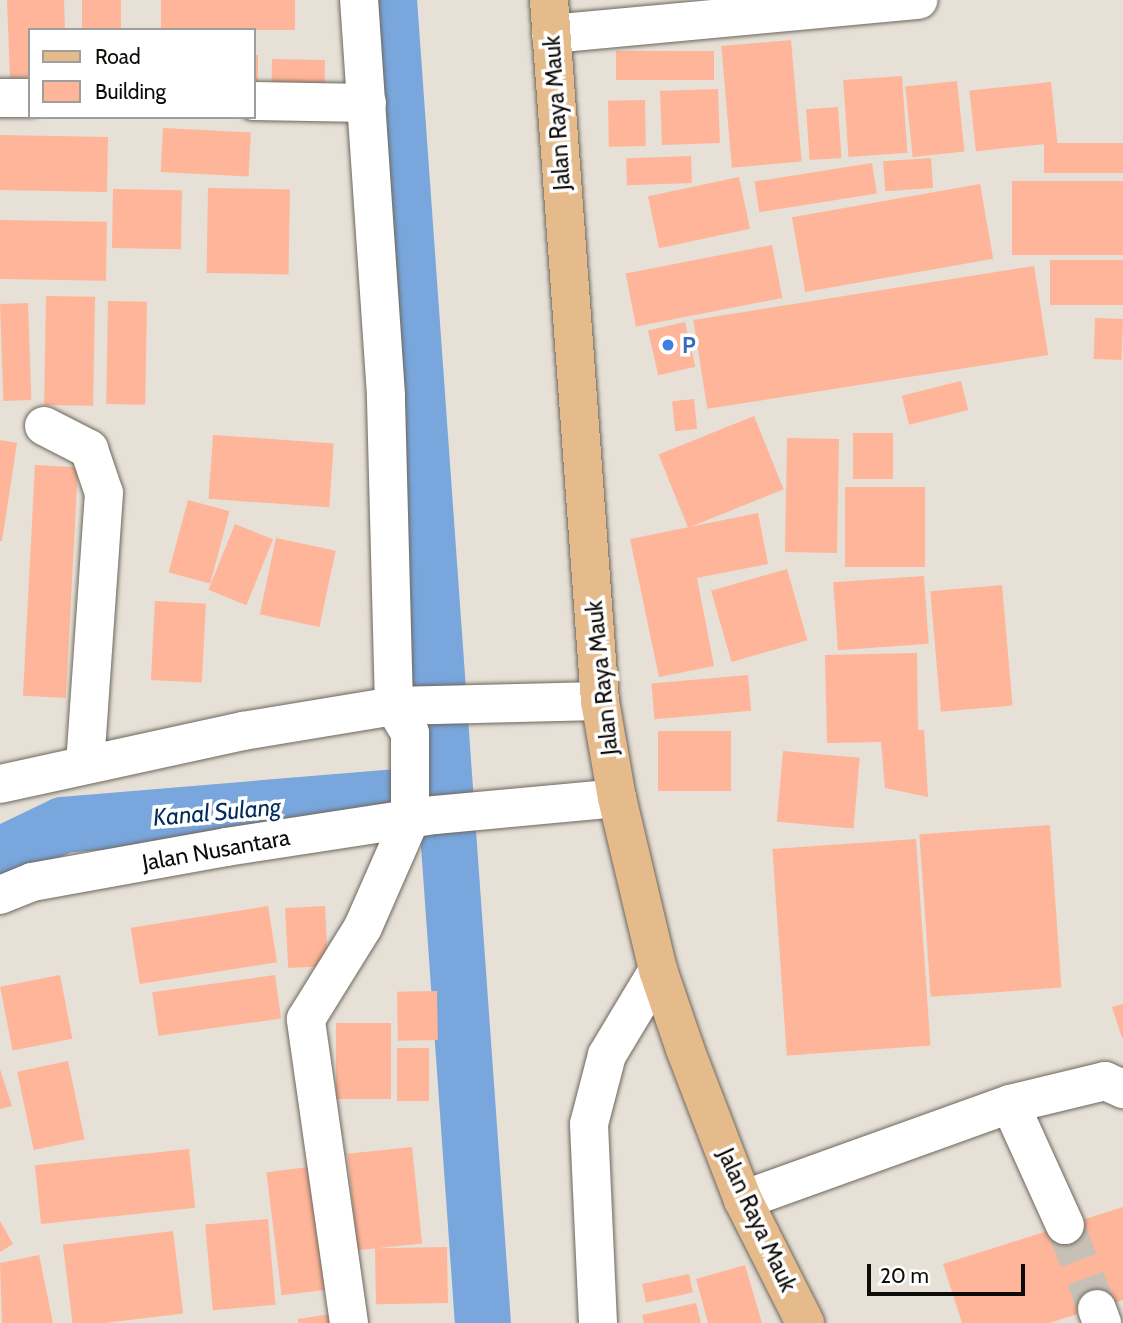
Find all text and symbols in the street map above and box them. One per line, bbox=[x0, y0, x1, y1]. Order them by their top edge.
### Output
legend bbox=[28, 28, 256, 119]
street label: Jalan Raya Mauk bbox=[538, 35, 576, 191]
text: Road bbox=[95, 44, 141, 69]
text: Building bbox=[95, 79, 166, 104]
place label: P bbox=[682, 331, 696, 359]
marker: P bbox=[660, 337, 676, 353]
street label: Jalan Raya Mauk bbox=[580, 599, 624, 757]
water label: Kanal Sulang bbox=[152, 792, 282, 832]
street label: Jalan Nusantara bbox=[140, 823, 292, 877]
street label: Jalan Raya Mauk bbox=[712, 1144, 802, 1296]
scale bar bbox=[871, 1250, 1028, 1294]
text: 20 m bbox=[880, 1263, 929, 1288]

